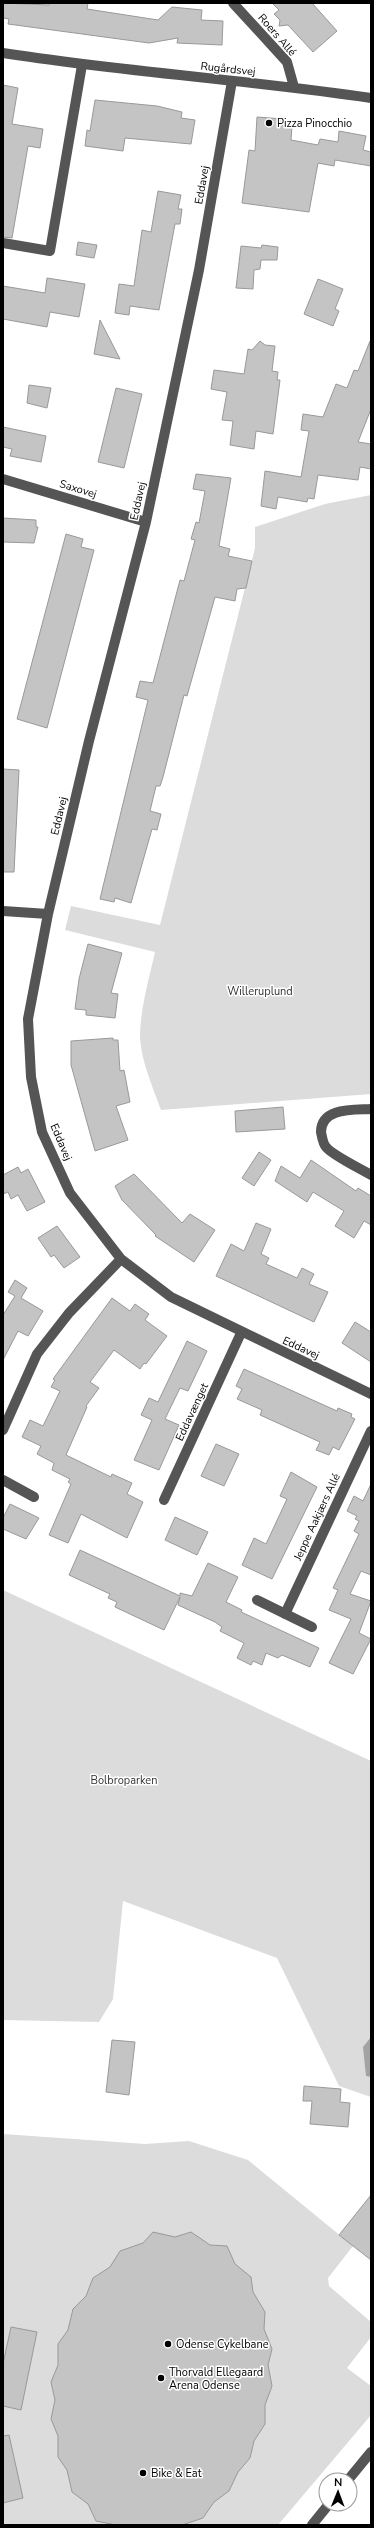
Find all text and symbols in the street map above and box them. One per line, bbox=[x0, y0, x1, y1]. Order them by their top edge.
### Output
street label: Roers Allé bbox=[254, 11, 300, 59]
street label: Rugårdsvej bbox=[200, 59, 256, 79]
place label: Pizza Pinocchio bbox=[277, 116, 352, 131]
marker: Pizza Pinocchio bbox=[264, 118, 274, 128]
street label: Eddavej bbox=[191, 164, 213, 206]
street label: Saxovej bbox=[57, 476, 99, 502]
street label: Eddavej bbox=[127, 480, 149, 522]
street label: Eddavej bbox=[47, 795, 71, 837]
park label: Willeruplund bbox=[227, 984, 293, 999]
street label: Eddavej bbox=[46, 1121, 76, 1163]
street label: Eddavej bbox=[280, 1333, 322, 1363]
street label: Eddavænget bbox=[172, 1380, 212, 1443]
street label: Jeppe Aakjærs Allé bbox=[290, 1471, 344, 1564]
park label: Bolbroparken bbox=[91, 1773, 157, 1788]
place label: Odense Cykelbane bbox=[176, 2337, 269, 2352]
marker: Odense Cykelbane bbox=[163, 2339, 173, 2349]
place label: Thorvald Ellegaard Arena Odense bbox=[169, 2365, 263, 2393]
marker: Thorvald Ellegaard Arena Odense bbox=[156, 2373, 166, 2383]
place label: Bike & Eat bbox=[151, 2466, 202, 2481]
marker: Bike & Eat bbox=[138, 2468, 148, 2478]
north arrow bbox=[318, 2472, 358, 2512]
text: N bbox=[334, 2475, 342, 2490]

